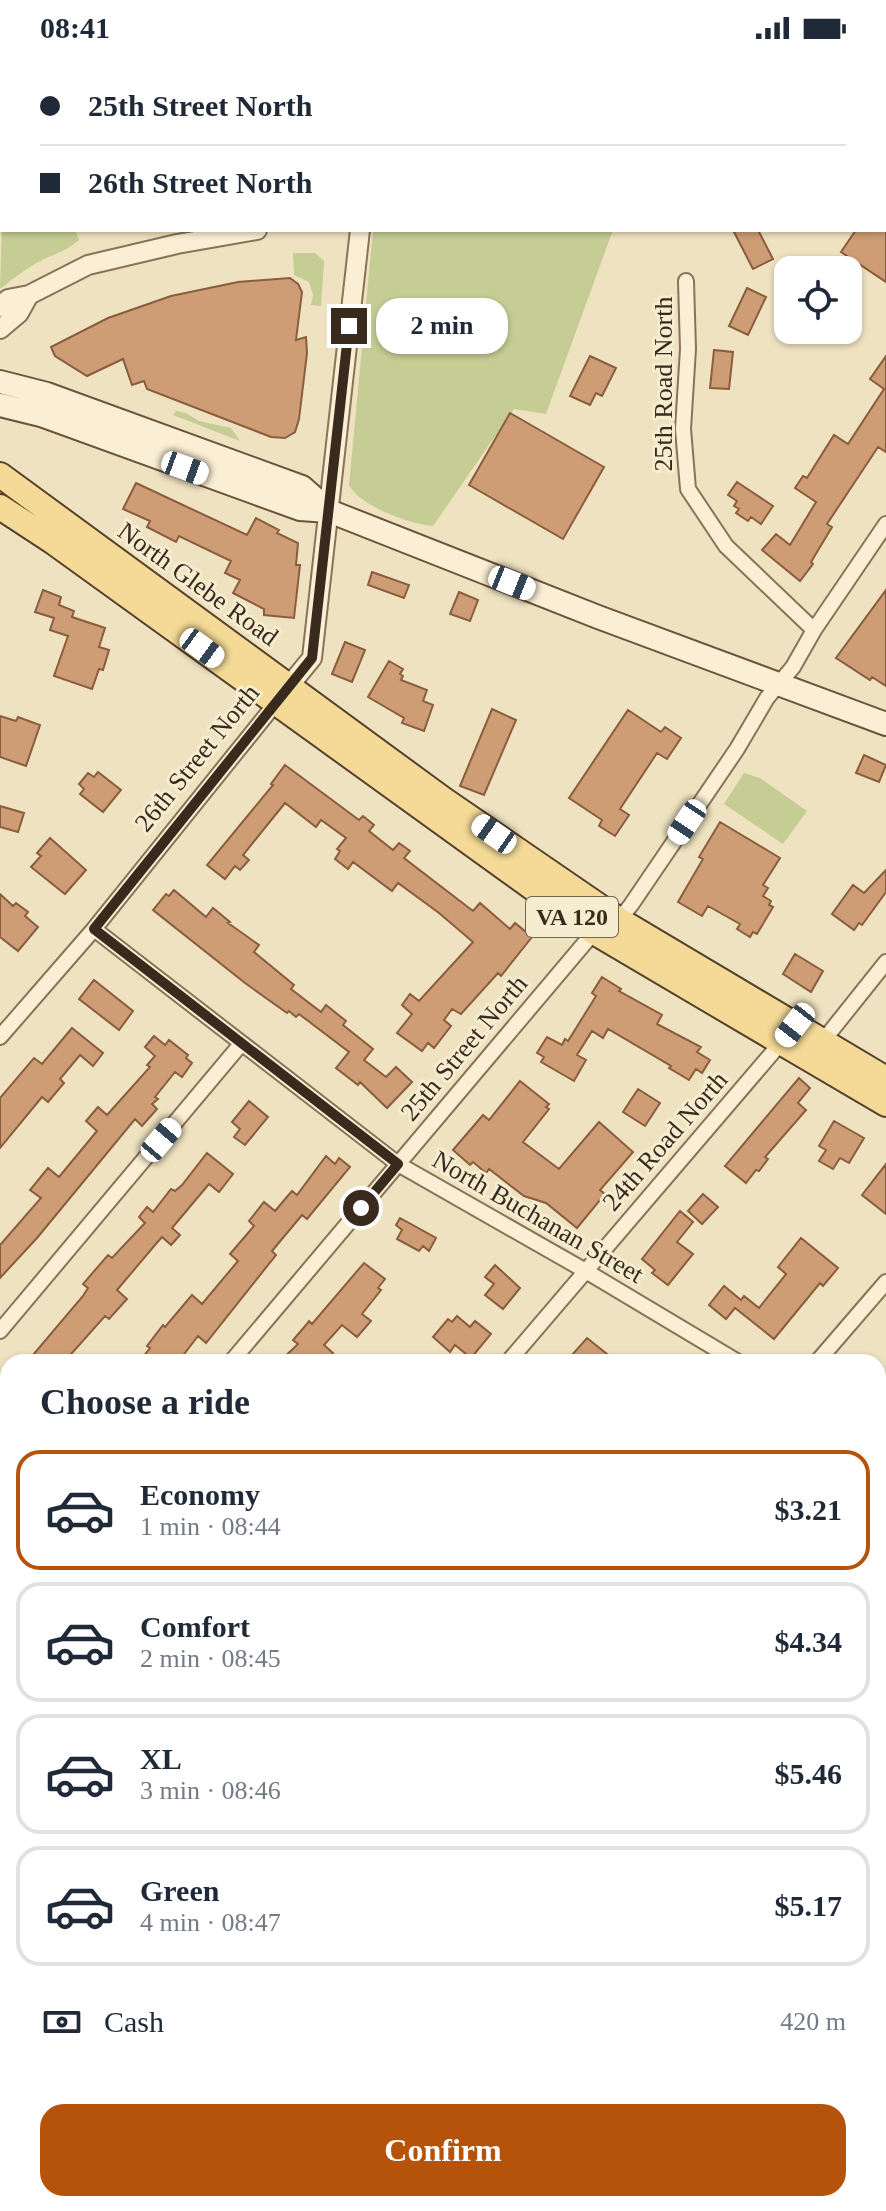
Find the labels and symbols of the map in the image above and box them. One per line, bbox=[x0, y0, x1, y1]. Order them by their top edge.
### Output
street label: 25th Road North bbox=[649, 297, 678, 471]
callout: 2 min bbox=[377, 298, 509, 354]
route end bbox=[331, 308, 367, 344]
car bbox=[158, 449, 212, 487]
street label: North Glebe Road bbox=[112, 516, 284, 652]
car bbox=[485, 563, 539, 603]
car bbox=[176, 624, 228, 672]
street label: 26th Street North bbox=[129, 679, 265, 837]
car bbox=[664, 795, 710, 849]
car bbox=[467, 810, 521, 858]
road number: VA 120 bbox=[526, 897, 618, 937]
street label: 25th Street North bbox=[395, 970, 533, 1126]
car bbox=[771, 999, 819, 1051]
street label: 24th Road North bbox=[597, 1066, 733, 1216]
car bbox=[136, 1114, 186, 1166]
street label: North Buchanan Street bbox=[428, 1145, 649, 1290]
route start bbox=[343, 1190, 379, 1226]

